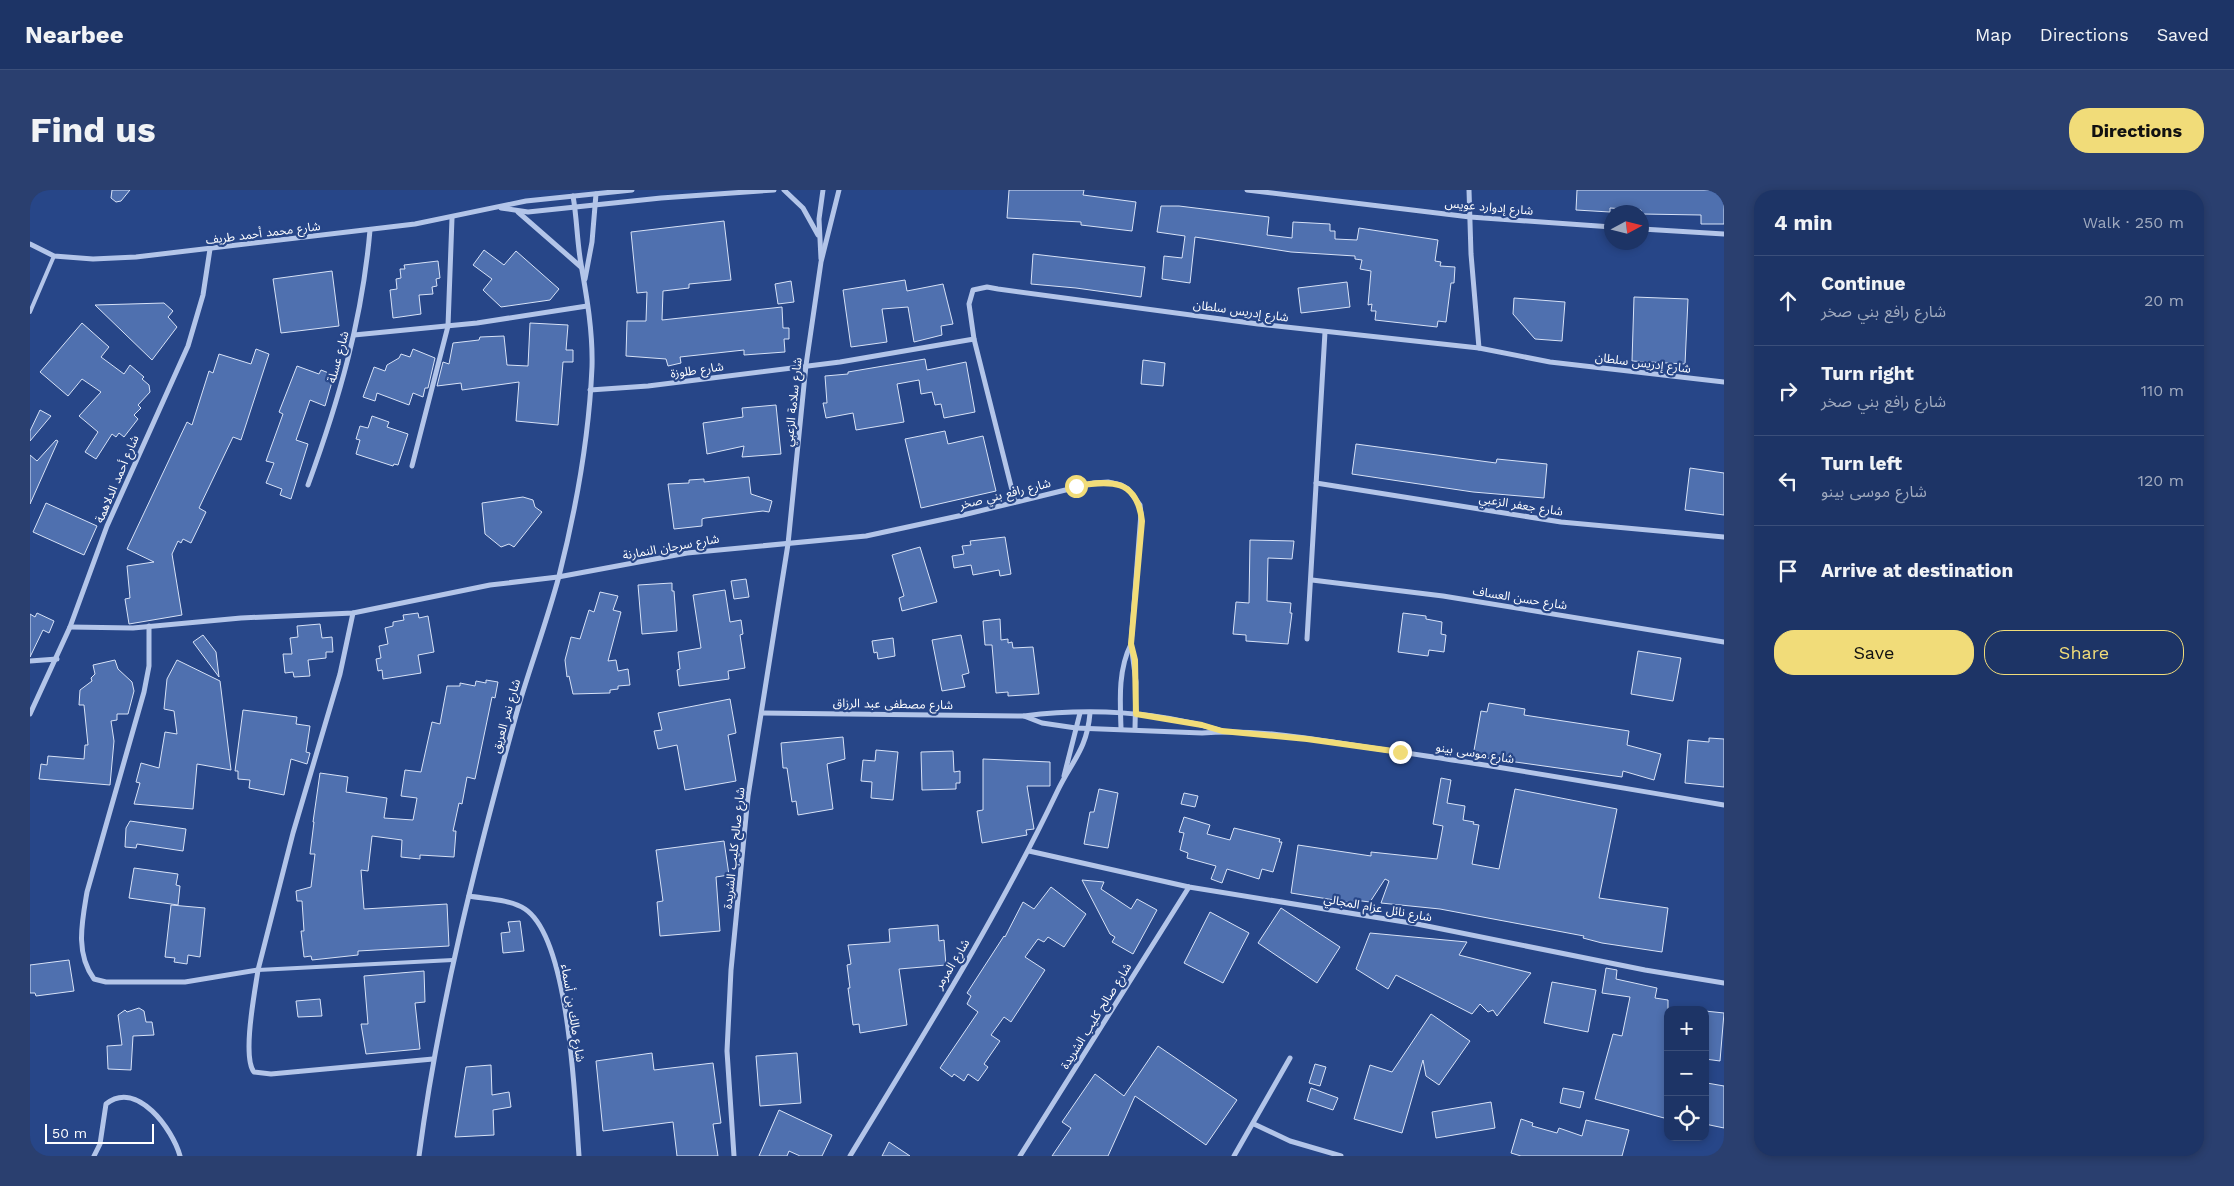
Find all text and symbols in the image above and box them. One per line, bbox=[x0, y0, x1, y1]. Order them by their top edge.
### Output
text: Nearbee bbox=[25, 21, 124, 49]
text: Map bbox=[1975, 24, 2012, 45]
text: Directions bbox=[2040, 24, 2129, 45]
text: Saved bbox=[2157, 24, 2209, 45]
button: Directions bbox=[2069, 108, 2204, 153]
text: Find us bbox=[30, 109, 156, 151]
street label: شارع إدوارد عويس bbox=[1444, 196, 1534, 220]
north arrow bbox=[1604, 205, 1649, 250]
text: 4 min bbox=[1774, 210, 1832, 235]
text: Walk · 250 m bbox=[2083, 213, 2184, 232]
street label: شارع محمد أحمد طريف bbox=[205, 219, 321, 249]
text: Continue bbox=[1821, 272, 1905, 295]
icon: ahead bbox=[1774, 287, 1802, 315]
text: 20 m bbox=[2144, 291, 2184, 310]
street label: شارع إدريس سلطان bbox=[1192, 297, 1290, 327]
text: شارع رافع بني صخر bbox=[1821, 302, 1946, 321]
street label: شارع عسلة bbox=[324, 330, 354, 385]
street label: شارع إدريس سلطان bbox=[1594, 350, 1692, 378]
street label: شارع سلامة الزعبي bbox=[781, 357, 807, 448]
street label: شارع طلوزة bbox=[669, 359, 725, 383]
text: Turn right bbox=[1821, 362, 1914, 385]
icon: right bbox=[1774, 377, 1802, 405]
text: 110 m bbox=[2141, 381, 2184, 400]
text: شارع رافع بني صخر bbox=[1821, 392, 1946, 411]
street label: شارع أحمد الدلاهمة bbox=[92, 433, 144, 526]
text: Turn left bbox=[1821, 452, 1902, 475]
icon: left bbox=[1774, 467, 1802, 495]
text: 120 m bbox=[2138, 471, 2184, 490]
route start bbox=[1065, 475, 1088, 498]
street label: شارع رافع بني صخر bbox=[957, 476, 1053, 515]
text: شارع موسى بينو bbox=[1821, 482, 1927, 501]
street label: شارع جعفر الزعبي bbox=[1477, 491, 1564, 521]
street label: شارع سرحان النمارنة bbox=[622, 532, 721, 564]
icon: arrive bbox=[1774, 557, 1802, 585]
text: Arrive at destination bbox=[1821, 559, 2013, 582]
street label: شارع حسن العساف bbox=[1472, 584, 1568, 614]
button: Save bbox=[1774, 630, 1974, 675]
button: Share bbox=[1984, 630, 2184, 675]
street label: شارع نمر العريق bbox=[489, 677, 525, 755]
street label: شارع مصطفى عبد الرزاق bbox=[833, 696, 953, 714]
street label: شارع موسى بينو bbox=[1434, 740, 1515, 768]
route end bbox=[1389, 741, 1412, 764]
street label: شارع صالح كليب الشريدة bbox=[721, 786, 749, 910]
street label: شارع نائل عزام المجالي bbox=[1322, 892, 1433, 927]
street label: شارع المرمر bbox=[931, 937, 974, 993]
street label: شارع صالح كليب الشريدة bbox=[1058, 960, 1136, 1073]
street label: شارع مالك بن أسماء bbox=[556, 963, 588, 1063]
map controls bbox=[1664, 1006, 1709, 1141]
button: + bbox=[1664, 1006, 1709, 1051]
button: − bbox=[1664, 1051, 1709, 1096]
button: locate bbox=[1664, 1096, 1709, 1141]
scale bar bbox=[45, 1121, 154, 1144]
text: 50 m bbox=[52, 1125, 87, 1141]

